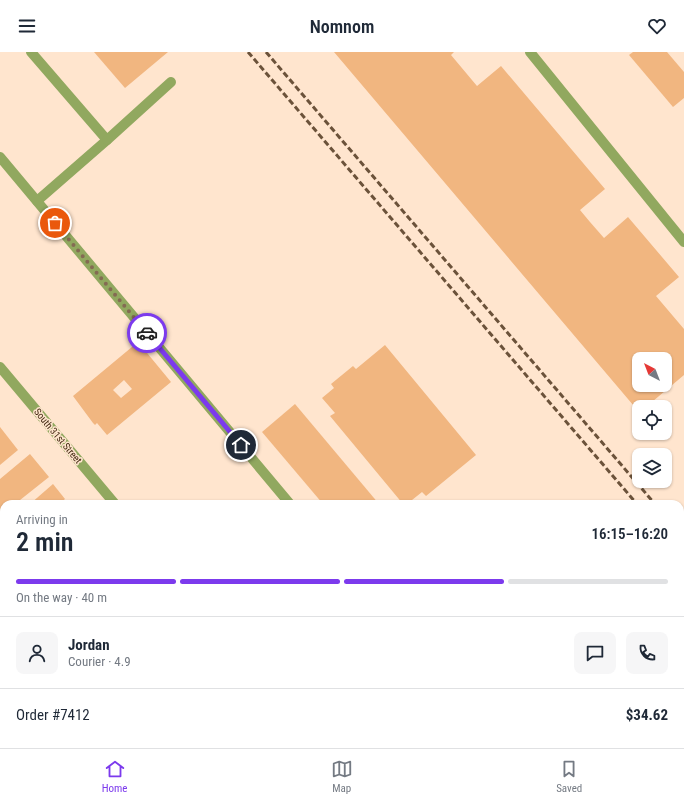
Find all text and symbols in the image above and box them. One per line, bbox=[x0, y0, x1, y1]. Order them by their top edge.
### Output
icon: menu bbox=[16, 15, 38, 37]
icon: heart bbox=[646, 15, 668, 37]
text: Nomnom bbox=[310, 16, 374, 37]
pin bbox=[38, 206, 72, 240]
icon: bag bbox=[44, 212, 66, 234]
courier bbox=[127, 313, 167, 353]
icon: car bbox=[136, 322, 158, 344]
north arrow bbox=[632, 352, 672, 392]
map controls bbox=[632, 352, 672, 488]
button: locate bbox=[632, 400, 672, 440]
street label: South 31st Street bbox=[32, 406, 84, 466]
pin bbox=[224, 428, 258, 462]
icon: home bbox=[230, 434, 252, 456]
button: layers bbox=[632, 448, 672, 488]
text: Arriving in bbox=[16, 512, 68, 527]
text: 16:15–16:20 bbox=[591, 525, 668, 543]
text: 2 min bbox=[16, 527, 74, 557]
text: On the way · 40 m bbox=[16, 590, 107, 605]
button: person bbox=[16, 632, 58, 674]
button: chat bbox=[574, 632, 616, 674]
button: phone bbox=[626, 632, 668, 674]
text: Jordan bbox=[68, 636, 110, 654]
text: Courier · 4.9 bbox=[68, 654, 131, 669]
text: Order #7412 bbox=[16, 706, 90, 724]
text: $34.62 bbox=[626, 706, 668, 724]
tab: Home bbox=[102, 758, 127, 795]
tab: Map bbox=[331, 758, 353, 795]
tab: Saved bbox=[556, 758, 582, 795]

